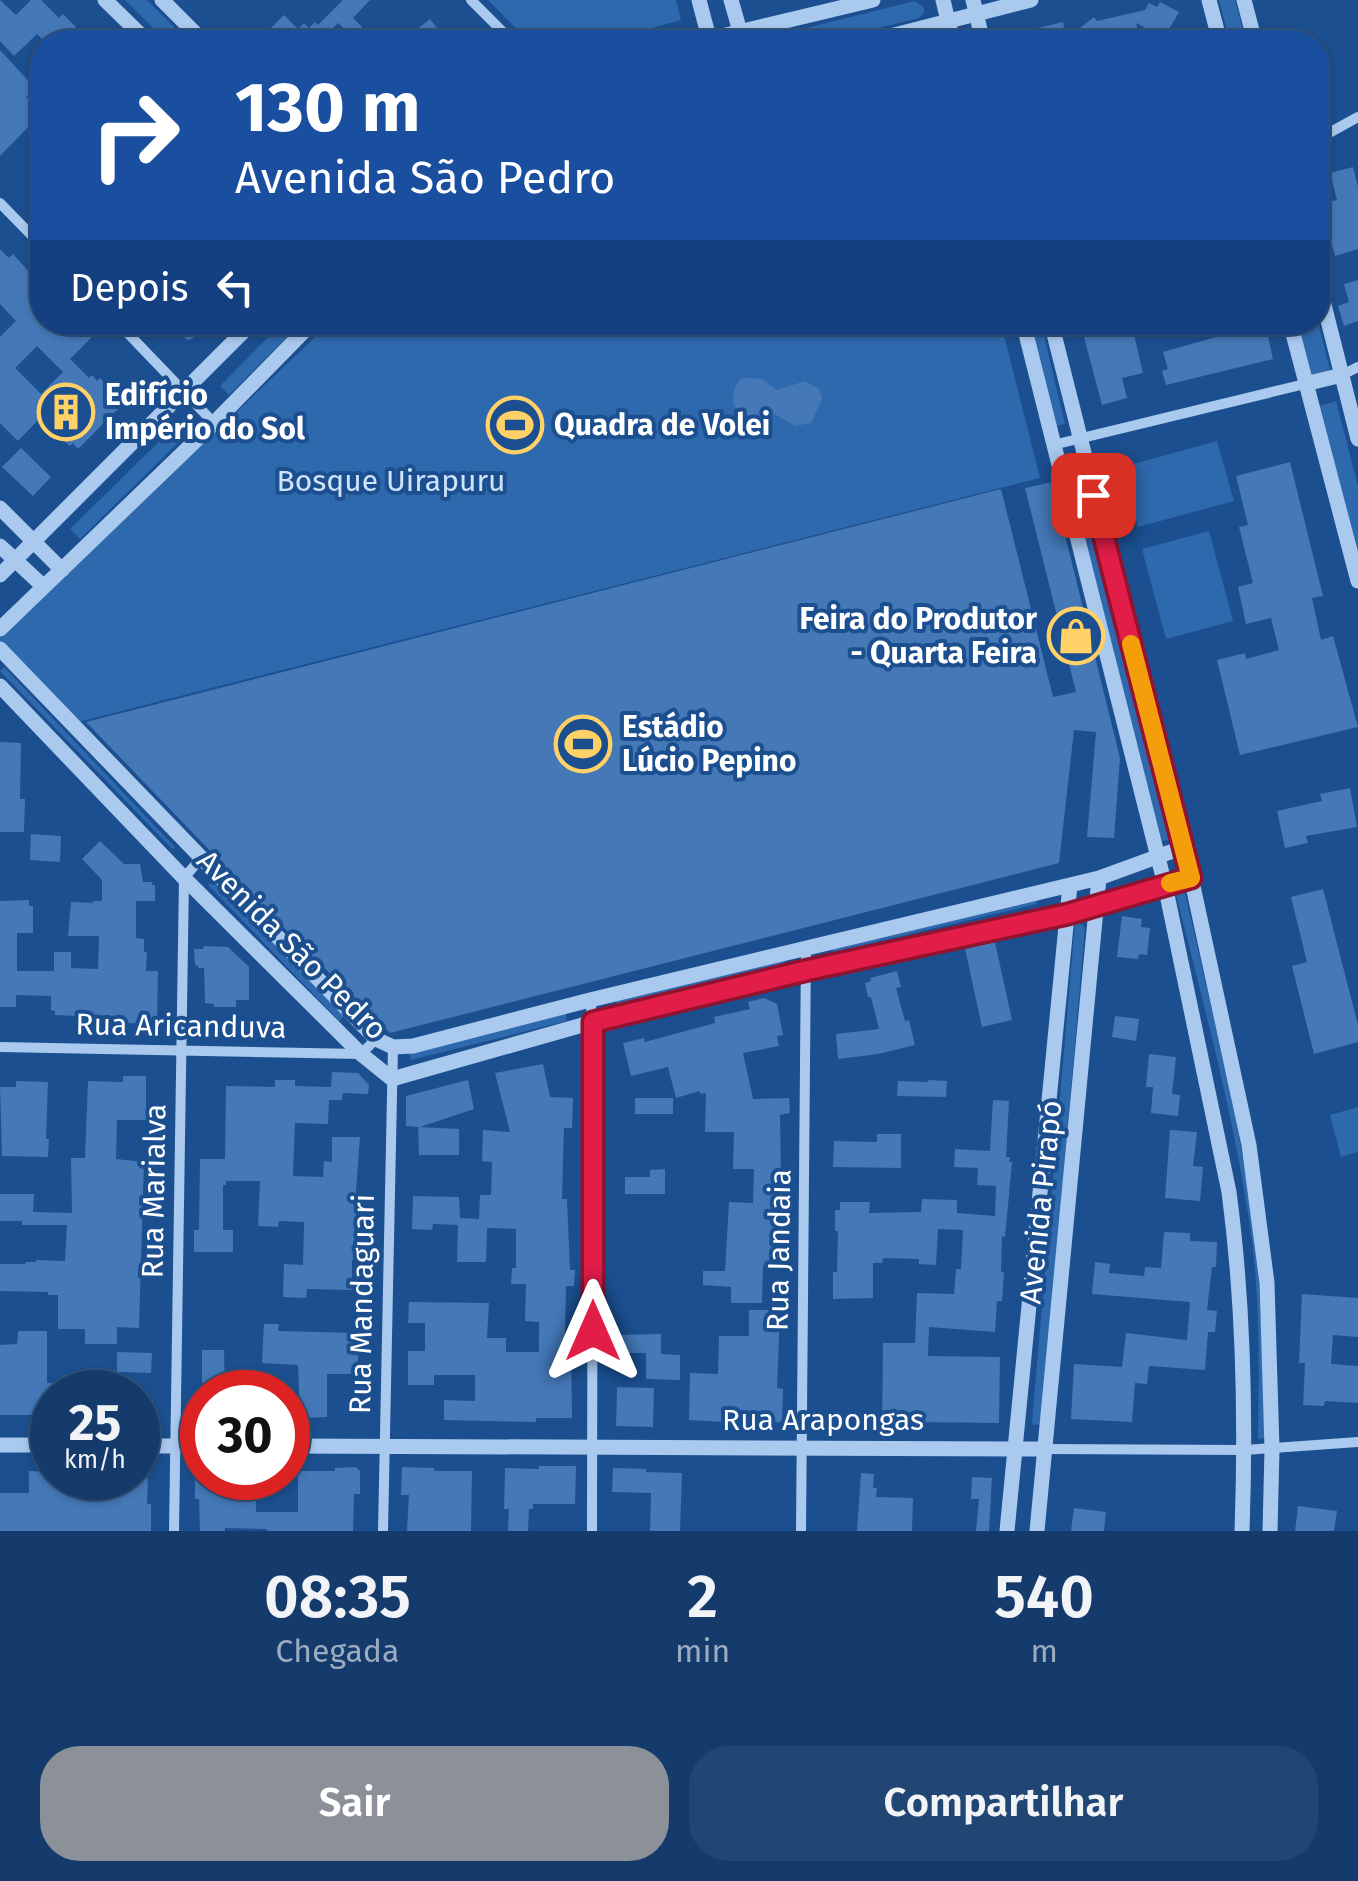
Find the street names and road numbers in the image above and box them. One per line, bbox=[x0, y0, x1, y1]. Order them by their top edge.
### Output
street label: Avenida São Pedro bbox=[190, 843, 394, 1047]
street label: Rua Aricanduva bbox=[75, 1006, 287, 1046]
street label: Avenida Pirapó bbox=[1012, 1098, 1070, 1306]
street label: Rua Marialva bbox=[134, 1103, 174, 1279]
street label: Rua Jandaia bbox=[760, 1169, 798, 1331]
street label: Rua Mandaguari bbox=[342, 1194, 382, 1414]
street label: Rua Arapongas bbox=[722, 1402, 924, 1438]

